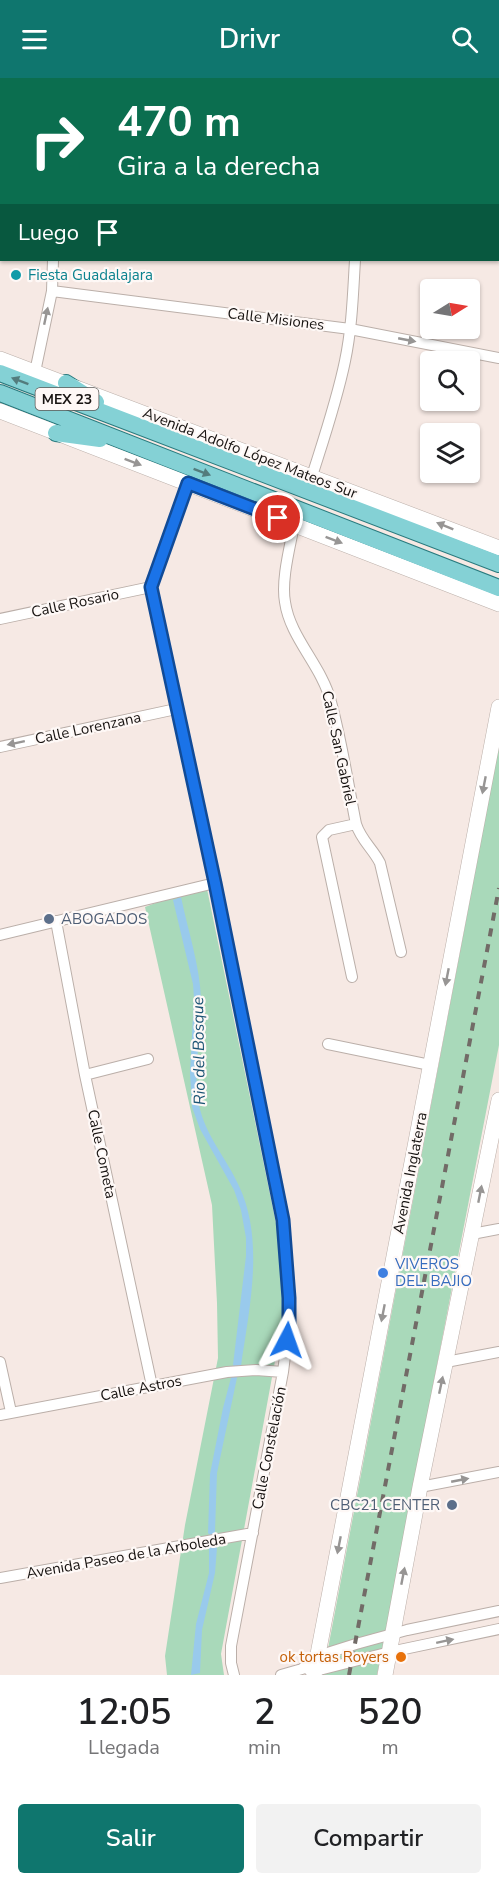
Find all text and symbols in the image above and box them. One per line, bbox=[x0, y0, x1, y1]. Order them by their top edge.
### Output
text: Drivr bbox=[219, 21, 280, 58]
icon: menu bbox=[18, 23, 51, 56]
icon: search bbox=[448, 23, 481, 56]
text: 470 m bbox=[117, 94, 241, 151]
icon: right bbox=[18, 102, 96, 180]
text: Gira a la derecha bbox=[117, 148, 320, 185]
icon: arrive bbox=[91, 216, 124, 249]
text: Luego bbox=[18, 218, 79, 248]
place label: Fiesta Guadalajara bbox=[28, 265, 153, 285]
marker: Fiesta Guadalajara bbox=[9, 268, 23, 282]
north arrow bbox=[420, 279, 480, 339]
map controls bbox=[420, 279, 480, 483]
street label: Calle Misiones bbox=[226, 303, 326, 335]
one-way arrow bbox=[42, 307, 52, 325]
one-way arrow bbox=[398, 336, 417, 345]
button: search bbox=[420, 351, 480, 411]
one-way arrow bbox=[10, 375, 28, 385]
road number: MEX 23 bbox=[36, 388, 98, 410]
street label: Avenida Adolfo López Mateos Sur bbox=[140, 403, 361, 503]
button: layers bbox=[420, 423, 480, 483]
one-way arrow bbox=[124, 458, 142, 468]
one-way arrow bbox=[193, 467, 211, 477]
pin bbox=[252, 492, 303, 543]
icon: arrive bbox=[261, 501, 294, 534]
one-way arrow bbox=[435, 521, 453, 531]
one-way arrow bbox=[326, 536, 344, 546]
street label: Calle Rosario bbox=[29, 584, 121, 622]
street label: Calle San Gabriel bbox=[317, 689, 361, 808]
street label: Calle Lorenzana bbox=[33, 707, 143, 749]
one-way arrow bbox=[7, 739, 25, 749]
one-way arrow bbox=[479, 776, 488, 795]
place label: ABOGADOS bbox=[61, 909, 147, 929]
marker: ABOGADOS bbox=[42, 912, 56, 926]
one-way arrow bbox=[442, 967, 451, 986]
water label: Rio del Bosque bbox=[187, 996, 211, 1105]
street label: Calle Cometa bbox=[83, 1108, 121, 1200]
street label: Avenida Inglaterra bbox=[388, 1110, 432, 1236]
one-way arrow bbox=[476, 1184, 485, 1203]
place label: VIVEROS DEL. BAJIO bbox=[394, 1254, 472, 1291]
marker: VIVEROS DEL. BAJIO bbox=[376, 1266, 390, 1280]
one-way arrow bbox=[378, 1303, 387, 1322]
position arrow bbox=[255, 1308, 319, 1372]
street label: Calle Astros bbox=[99, 1370, 183, 1406]
one-way arrow bbox=[437, 1375, 446, 1394]
street label: Calle Constelación bbox=[247, 1385, 291, 1511]
one-way arrow bbox=[450, 1475, 469, 1484]
place label: CBC21 CENTER bbox=[330, 1495, 440, 1515]
marker: CBC21 CENTER bbox=[445, 1498, 459, 1512]
street label: Avenida Paseo de la Arboleda bbox=[25, 1529, 227, 1583]
one-way arrow bbox=[334, 1536, 343, 1555]
one-way arrow bbox=[399, 1567, 408, 1586]
one-way arrow bbox=[435, 1636, 454, 1645]
place label: ok tortas Royers bbox=[280, 1647, 389, 1667]
marker: ok tortas Royers bbox=[394, 1650, 408, 1664]
text: 12:05 bbox=[77, 1688, 171, 1737]
text: 2 bbox=[254, 1688, 275, 1737]
text: 520 bbox=[358, 1688, 422, 1737]
text: Llegada bbox=[88, 1734, 160, 1761]
text: min bbox=[248, 1734, 281, 1761]
text: m bbox=[382, 1734, 399, 1761]
button: Salir bbox=[18, 1804, 244, 1873]
button: Compartir bbox=[256, 1804, 481, 1873]

